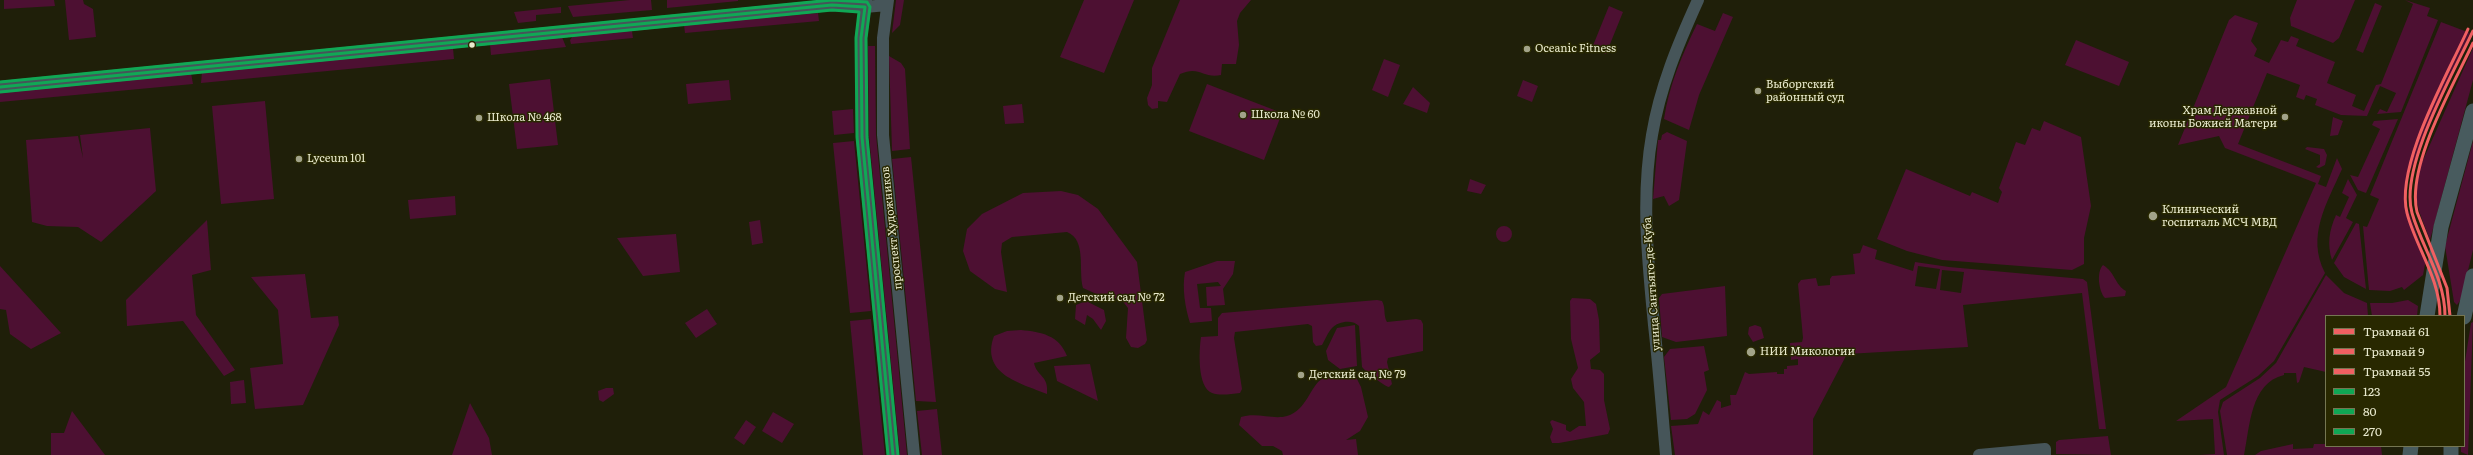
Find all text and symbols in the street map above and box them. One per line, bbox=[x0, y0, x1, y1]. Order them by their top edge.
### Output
unlabelled marker bbox=[467, 40, 477, 50]
place label: Oceanic Fitness bbox=[1535, 42, 1616, 56]
marker: Oceanic Fitness bbox=[1522, 44, 1532, 54]
place label: Выборгский районный суд bbox=[1766, 78, 1844, 104]
marker: Выборгский районный суд bbox=[1753, 86, 1763, 96]
place label: Храм Державной иконы Божией Матери bbox=[2149, 104, 2277, 130]
place label: Школа № 60 bbox=[1251, 108, 1320, 122]
marker: Школа № 60 bbox=[1238, 110, 1248, 120]
place label: Школа № 468 bbox=[487, 111, 562, 125]
marker: Храм Державной иконы Божией Матери bbox=[2280, 112, 2290, 122]
marker: Школа № 468 bbox=[474, 113, 484, 123]
place label: Lyceum 101 bbox=[307, 152, 366, 166]
marker: Lyceum 101 bbox=[294, 154, 304, 164]
street label: проспект Художников bbox=[879, 166, 905, 290]
place label: Клинический госпиталь МСЧ МВД bbox=[2162, 203, 2277, 229]
marker: Клинический госпиталь МСЧ МВД bbox=[2147, 210, 2159, 222]
street label: улица Сантьяго-де-Куба bbox=[1641, 217, 1663, 351]
place label: Детский сад № 72 bbox=[1068, 291, 1165, 305]
marker: Детский сад № 72 bbox=[1055, 293, 1065, 303]
legend bbox=[2325, 315, 2465, 447]
text: Трамвай 61 bbox=[2363, 322, 2430, 340]
text: Трамвай 9 bbox=[2363, 342, 2425, 360]
place label: НИИ Микологии bbox=[1760, 345, 1855, 359]
marker: НИИ Микологии bbox=[1745, 346, 1757, 358]
text: Трамвай 55 bbox=[2363, 362, 2430, 380]
place label: Детский сад № 79 bbox=[1309, 368, 1406, 382]
marker: Детский сад № 79 bbox=[1296, 370, 1306, 380]
text: 123 bbox=[2363, 382, 2380, 400]
text: 80 bbox=[2363, 402, 2377, 420]
text: 270 bbox=[2363, 422, 2382, 440]

